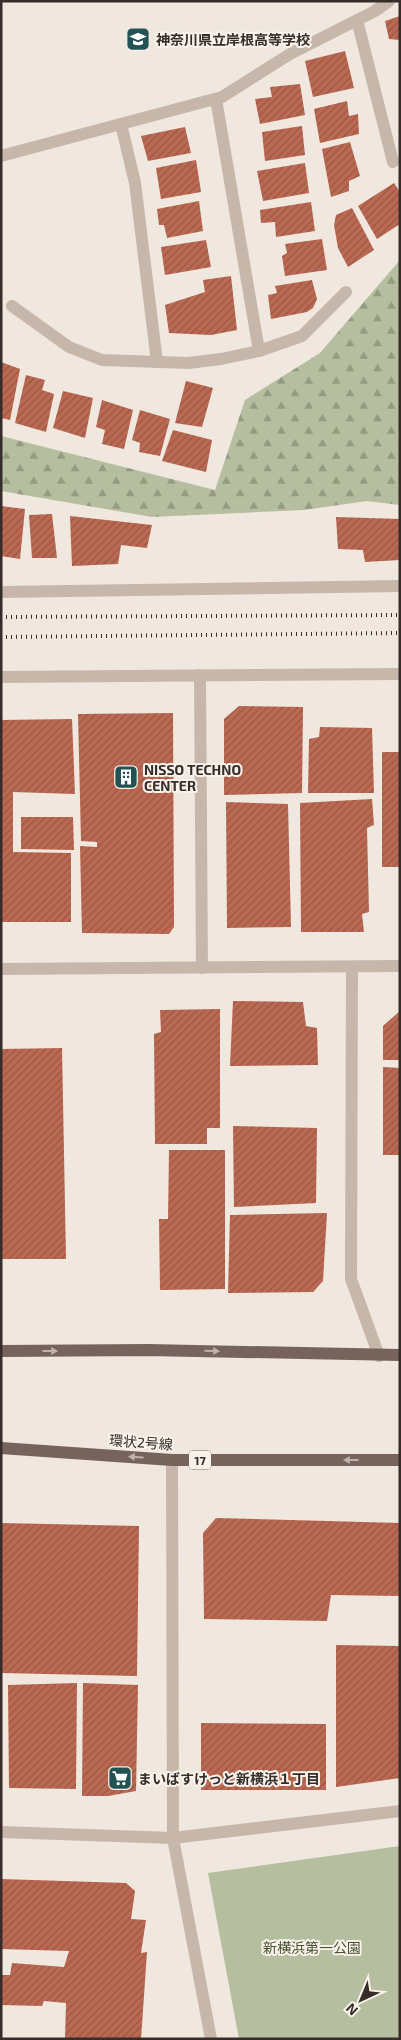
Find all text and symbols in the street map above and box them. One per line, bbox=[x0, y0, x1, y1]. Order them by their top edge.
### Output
school or university icon: 神奈川県立岸根高等学校 bbox=[125, 26, 151, 52]
place label: 神奈川県立岸根高等学校 bbox=[156, 31, 310, 48]
place label: NISSO TECHNO CENTER bbox=[144, 761, 241, 794]
building icon: NISSO TECHNO CENTER bbox=[113, 764, 139, 790]
one-way arrow bbox=[42, 1346, 58, 1354]
one-way arrow bbox=[205, 1348, 221, 1356]
street label: 環状2号線 bbox=[109, 1431, 173, 1453]
road number: 17 bbox=[189, 1450, 211, 1470]
one-way arrow bbox=[128, 1453, 144, 1461]
one-way arrow bbox=[343, 1456, 359, 1464]
supermarket icon: まいばすけっと新横浜１丁目 bbox=[107, 1765, 133, 1791]
place label: まいばすけっと新横浜１丁目 bbox=[138, 1770, 320, 1787]
park label: 新横浜第一公園 bbox=[263, 1939, 361, 1956]
north arrow bbox=[336, 1975, 386, 2025]
text: N bbox=[342, 2000, 361, 2019]

